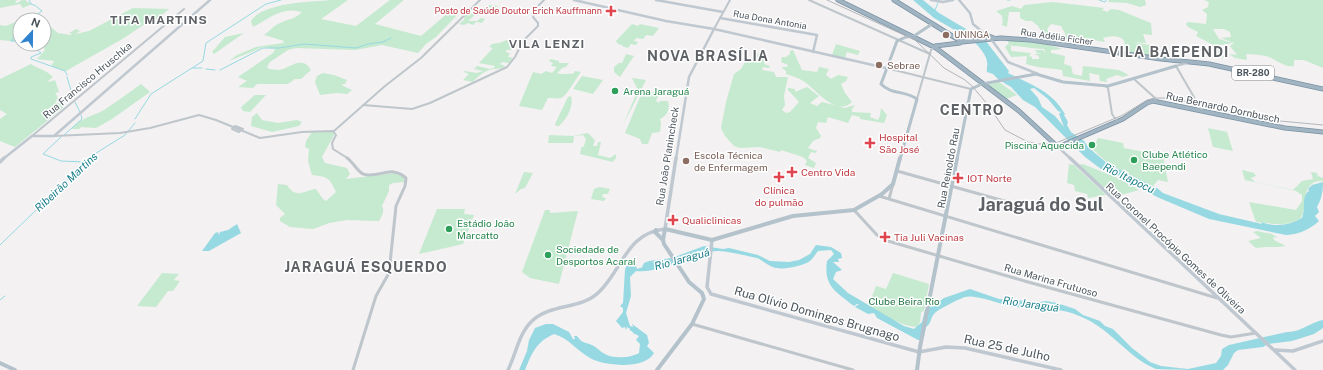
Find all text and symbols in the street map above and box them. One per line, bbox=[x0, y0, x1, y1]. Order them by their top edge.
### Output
place label: Posto de Saúde Doutor Erich Kauffmann bbox=[435, 5, 602, 16]
marker: Posto de Saúde Doutor Erich Kauffmann bbox=[605, 5, 617, 17]
street label: Rua Dona Antonia bbox=[733, 8, 808, 31]
north arrow bbox=[12, 12, 52, 52]
district label: TIFA MARTINS bbox=[110, 13, 208, 27]
text: N bbox=[30, 16, 42, 30]
street label: Rua Adélia Ficher bbox=[1020, 26, 1095, 47]
place label: UNINGA bbox=[954, 29, 990, 40]
marker: UNINGA bbox=[941, 30, 951, 40]
district label: VILA LENZI bbox=[509, 37, 585, 51]
street label: Rua Francisco Hruschka bbox=[40, 39, 134, 121]
district label: VILA BAEPENDI bbox=[1109, 44, 1229, 60]
district label: NOVA BRASÍLIA bbox=[647, 47, 769, 64]
place label: Sebrae bbox=[887, 59, 921, 71]
marker: Sebrae bbox=[874, 60, 884, 70]
road number: BR-280 bbox=[1232, 66, 1274, 80]
place label: Arena Jaraguá bbox=[623, 85, 689, 97]
marker: Arena Jaraguá bbox=[610, 86, 620, 96]
street label: Rua Bernardo Dornbusch bbox=[1165, 89, 1281, 125]
district label: CENTRO bbox=[940, 102, 1004, 118]
street label: Rua João Planincheck bbox=[653, 105, 681, 206]
street label: Rua Reinoldo Rau bbox=[934, 127, 962, 209]
place label: Hospital São José bbox=[879, 131, 920, 155]
marker: Hospital São José bbox=[864, 137, 876, 149]
place label: Piscina Aquecida bbox=[1005, 139, 1084, 151]
marker: Piscina Aquecida bbox=[1087, 140, 1097, 150]
place label: Clube Atlético Baependi bbox=[1142, 148, 1208, 172]
place label: Escola Técnica de Enfermagem bbox=[694, 149, 768, 173]
water label: Ribeirão Martins bbox=[32, 150, 100, 214]
marker: Clube Atlético Baependi bbox=[1129, 155, 1139, 165]
marker: Escola Técnica de Enfermagem bbox=[681, 156, 691, 166]
water label: Rio Itapocu bbox=[1101, 160, 1157, 196]
marker: Centro Vida bbox=[786, 166, 798, 178]
place label: Centro Vida bbox=[801, 166, 855, 178]
marker: Clínica do pulmão bbox=[773, 171, 785, 183]
marker: IOT Norte bbox=[952, 172, 964, 184]
place label: IOT Norte bbox=[967, 172, 1012, 184]
street label: Rua Coronel Procópio Gomes de Oliveira bbox=[1104, 180, 1248, 316]
place label: Clínica do pulmão bbox=[755, 184, 804, 208]
district label: Jaraguá do Sul bbox=[978, 194, 1104, 215]
marker: Qualiclinicas bbox=[667, 214, 679, 226]
place label: Qualiclinicas bbox=[682, 214, 741, 226]
place label: Estádio João Marcatto bbox=[457, 217, 515, 241]
marker: Estádio João Marcatto bbox=[444, 224, 454, 234]
marker: Tia Juli Vacinas bbox=[879, 231, 891, 243]
place label: Tia Juli Vacinas bbox=[894, 231, 964, 243]
place label: Sociedade de Desportos Acaraí bbox=[556, 243, 636, 267]
water label: Rio Jaraguá bbox=[653, 246, 711, 272]
marker: Sociedade de Desportos Acaraí bbox=[543, 250, 553, 260]
district label: JARAGUÁ ESQUERDO bbox=[284, 258, 448, 275]
street label: Rua Marina Frutuoso bbox=[1003, 261, 1099, 299]
street label: Rua Olívio Domingos Brugnago bbox=[733, 284, 902, 344]
water label: Rio Jaraguá bbox=[1002, 294, 1060, 314]
park label: Clube Beira Rio bbox=[868, 295, 940, 307]
street label: Rua 25 de Julho bbox=[963, 332, 1052, 364]

